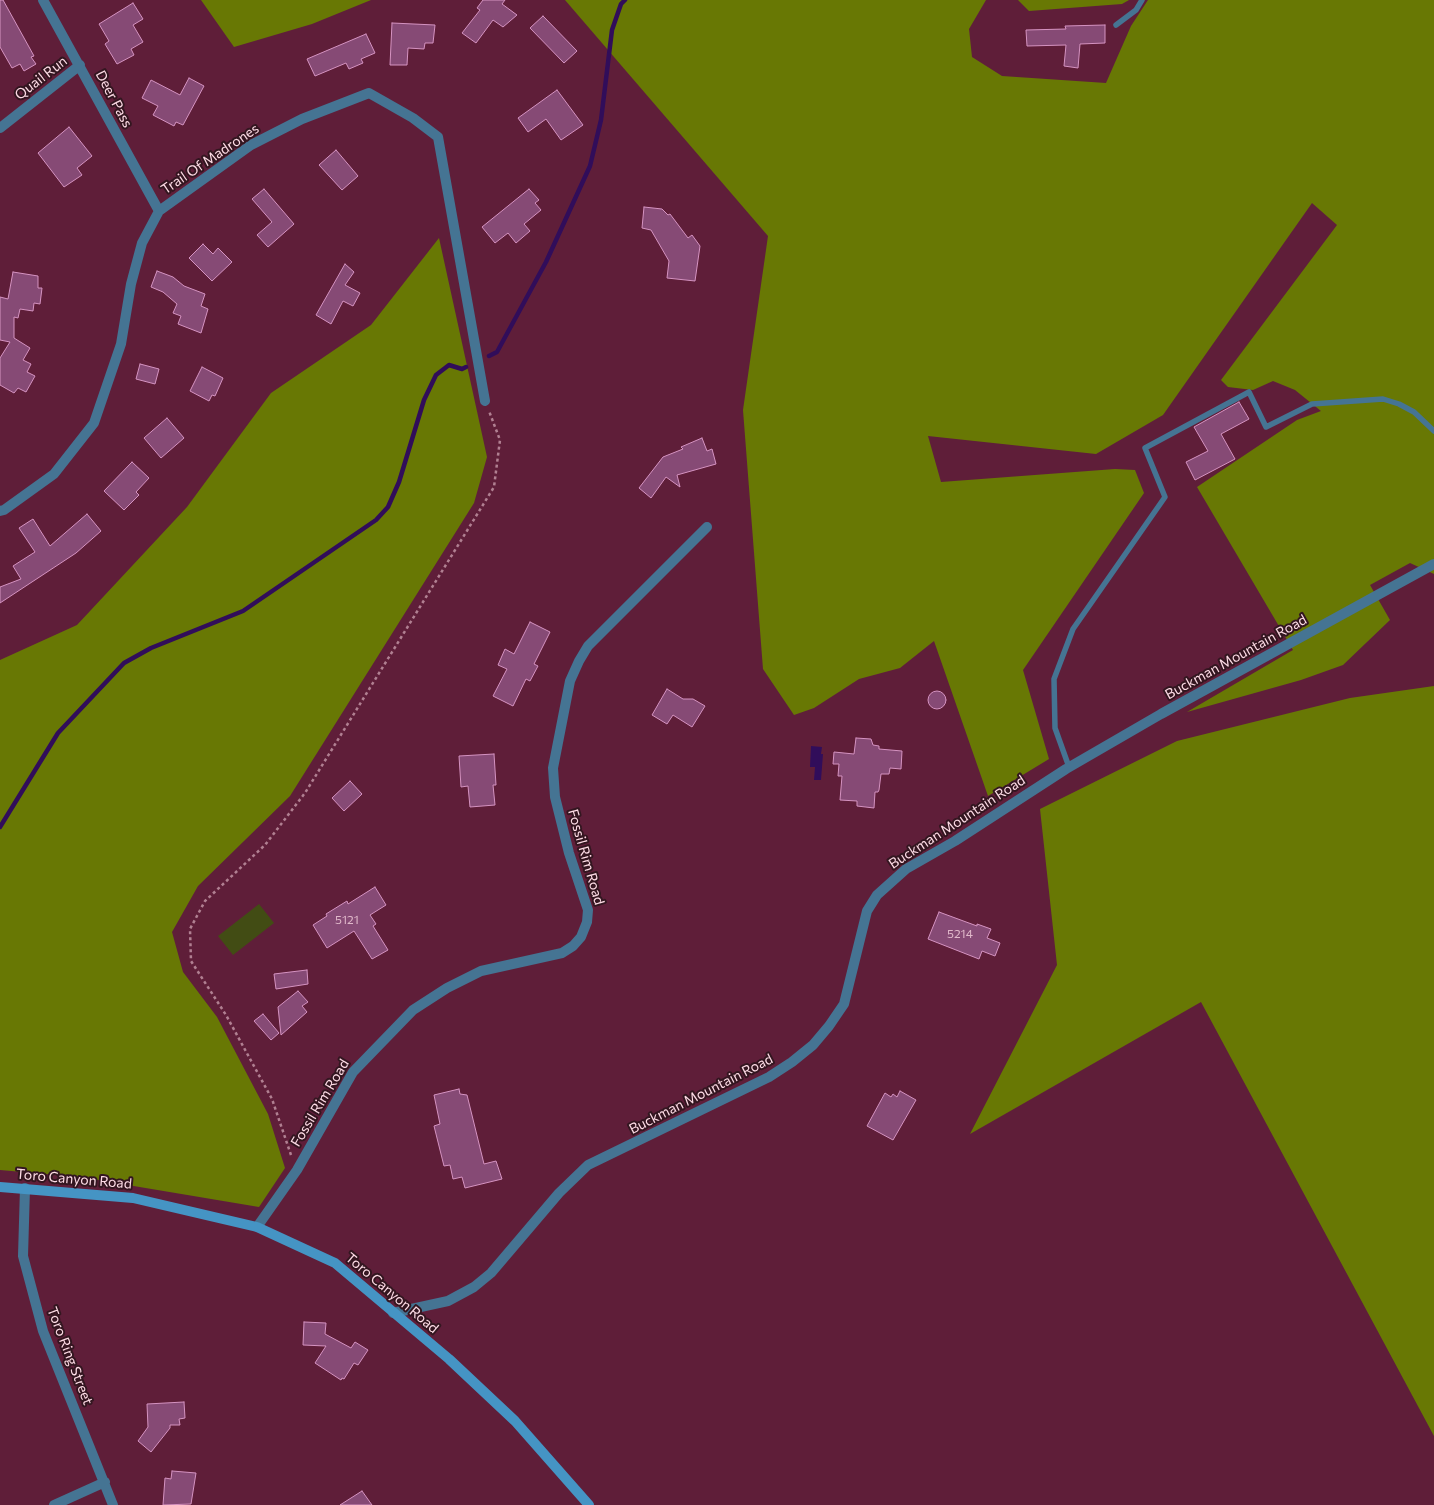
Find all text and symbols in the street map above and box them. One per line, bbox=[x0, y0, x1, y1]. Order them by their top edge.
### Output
street label: Quail Run bbox=[12, 52, 70, 104]
street label: Deer Pass bbox=[92, 68, 136, 130]
street label: Trail Of Madrones bbox=[158, 120, 262, 198]
street label: Buckman Mountain Road bbox=[1162, 611, 1310, 703]
street label: Buckman Mountain Road bbox=[886, 772, 1028, 872]
street label: Fossil Rim Road bbox=[564, 807, 608, 907]
house number: 5121 bbox=[335, 913, 359, 927]
house number: 5214 bbox=[947, 927, 973, 941]
street label: Buckman Mountain Road bbox=[626, 1050, 776, 1138]
street label: Fossil Rim Road bbox=[287, 1056, 353, 1150]
street label: Toro Canyon Road bbox=[15, 1166, 133, 1192]
street label: Toro Canyon Road bbox=[342, 1249, 442, 1337]
street label: Toro Ring Street bbox=[44, 1305, 96, 1407]

